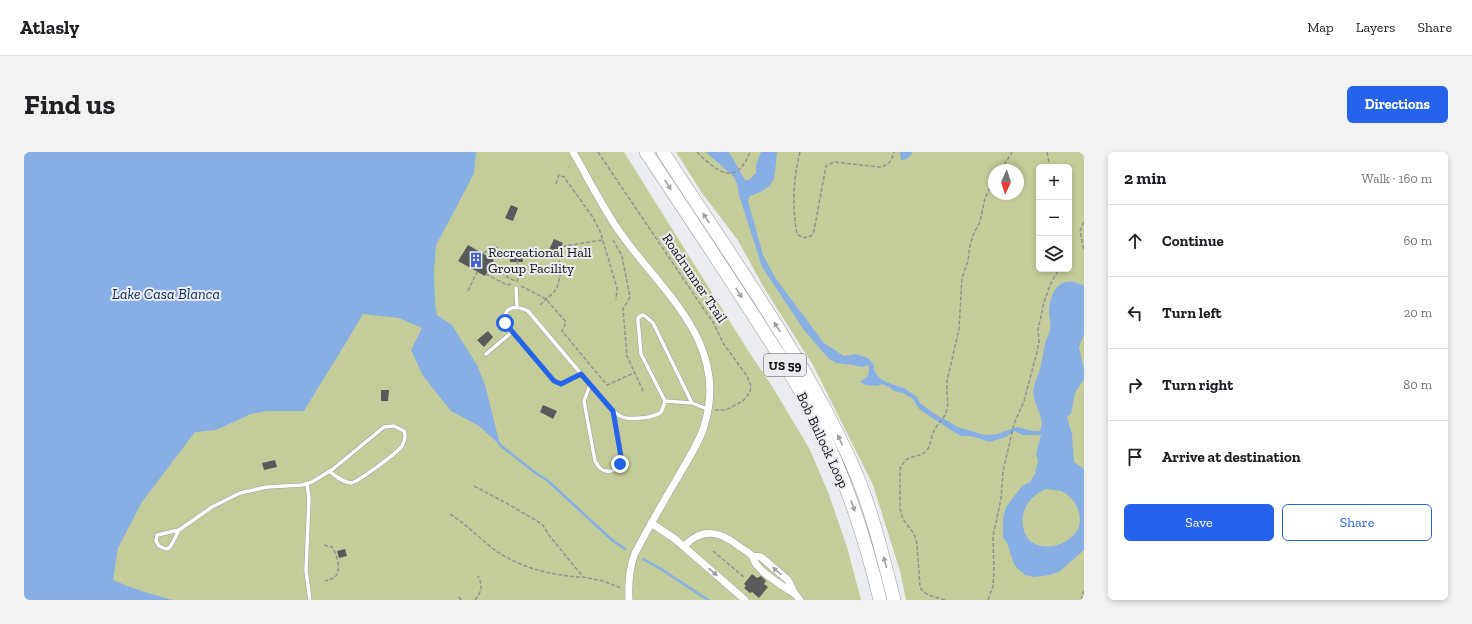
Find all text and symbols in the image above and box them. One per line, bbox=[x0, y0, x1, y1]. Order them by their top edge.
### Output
text: Atlasly bbox=[20, 16, 79, 39]
text: Map bbox=[1307, 19, 1334, 36]
text: Layers bbox=[1356, 19, 1395, 36]
text: Share bbox=[1417, 19, 1452, 36]
button: Directions bbox=[1347, 86, 1448, 123]
text: Find us bbox=[24, 88, 115, 121]
north arrow bbox=[988, 164, 1024, 200]
map controls bbox=[1036, 164, 1072, 272]
button: + bbox=[1036, 164, 1072, 200]
text: 2 min bbox=[1124, 168, 1166, 188]
text: Walk · 160 m bbox=[1362, 171, 1432, 186]
one-way arrow bbox=[664, 179, 672, 190]
button: − bbox=[1036, 200, 1072, 236]
one-way arrow bbox=[702, 213, 710, 223]
icon: ahead bbox=[1124, 230, 1146, 252]
street label: Roadrunner Trail bbox=[659, 231, 731, 326]
text: Continue bbox=[1162, 232, 1224, 250]
text: 60 m bbox=[1403, 233, 1432, 248]
button: layers bbox=[1036, 236, 1072, 272]
place label: Recreational Hall Group Facility bbox=[488, 244, 592, 277]
building icon: Recreational Hall Group Facility bbox=[467, 251, 485, 269]
water label: Lake Casa Blanca bbox=[112, 285, 220, 303]
one-way arrow bbox=[735, 288, 743, 298]
icon: left bbox=[1124, 302, 1146, 324]
text: Turn left bbox=[1162, 304, 1222, 322]
text: 20 m bbox=[1404, 305, 1432, 320]
route start bbox=[496, 314, 514, 332]
one-way arrow bbox=[773, 321, 780, 333]
road number: US 59 bbox=[764, 354, 806, 376]
icon: right bbox=[1124, 374, 1146, 396]
text: Turn right bbox=[1162, 376, 1233, 394]
text: 80 m bbox=[1403, 377, 1432, 392]
street label: Bob Bullock Loop bbox=[793, 390, 852, 491]
one-way arrow bbox=[837, 434, 843, 446]
icon: arrive bbox=[1124, 446, 1146, 468]
text: Arrive at destination bbox=[1162, 448, 1301, 466]
route end bbox=[611, 455, 629, 473]
one-way arrow bbox=[850, 500, 856, 512]
button: Save bbox=[1124, 504, 1274, 541]
button: Share bbox=[1282, 504, 1432, 541]
one-way arrow bbox=[881, 556, 887, 568]
one-way arrow bbox=[772, 566, 783, 575]
one-way arrow bbox=[708, 567, 718, 577]

